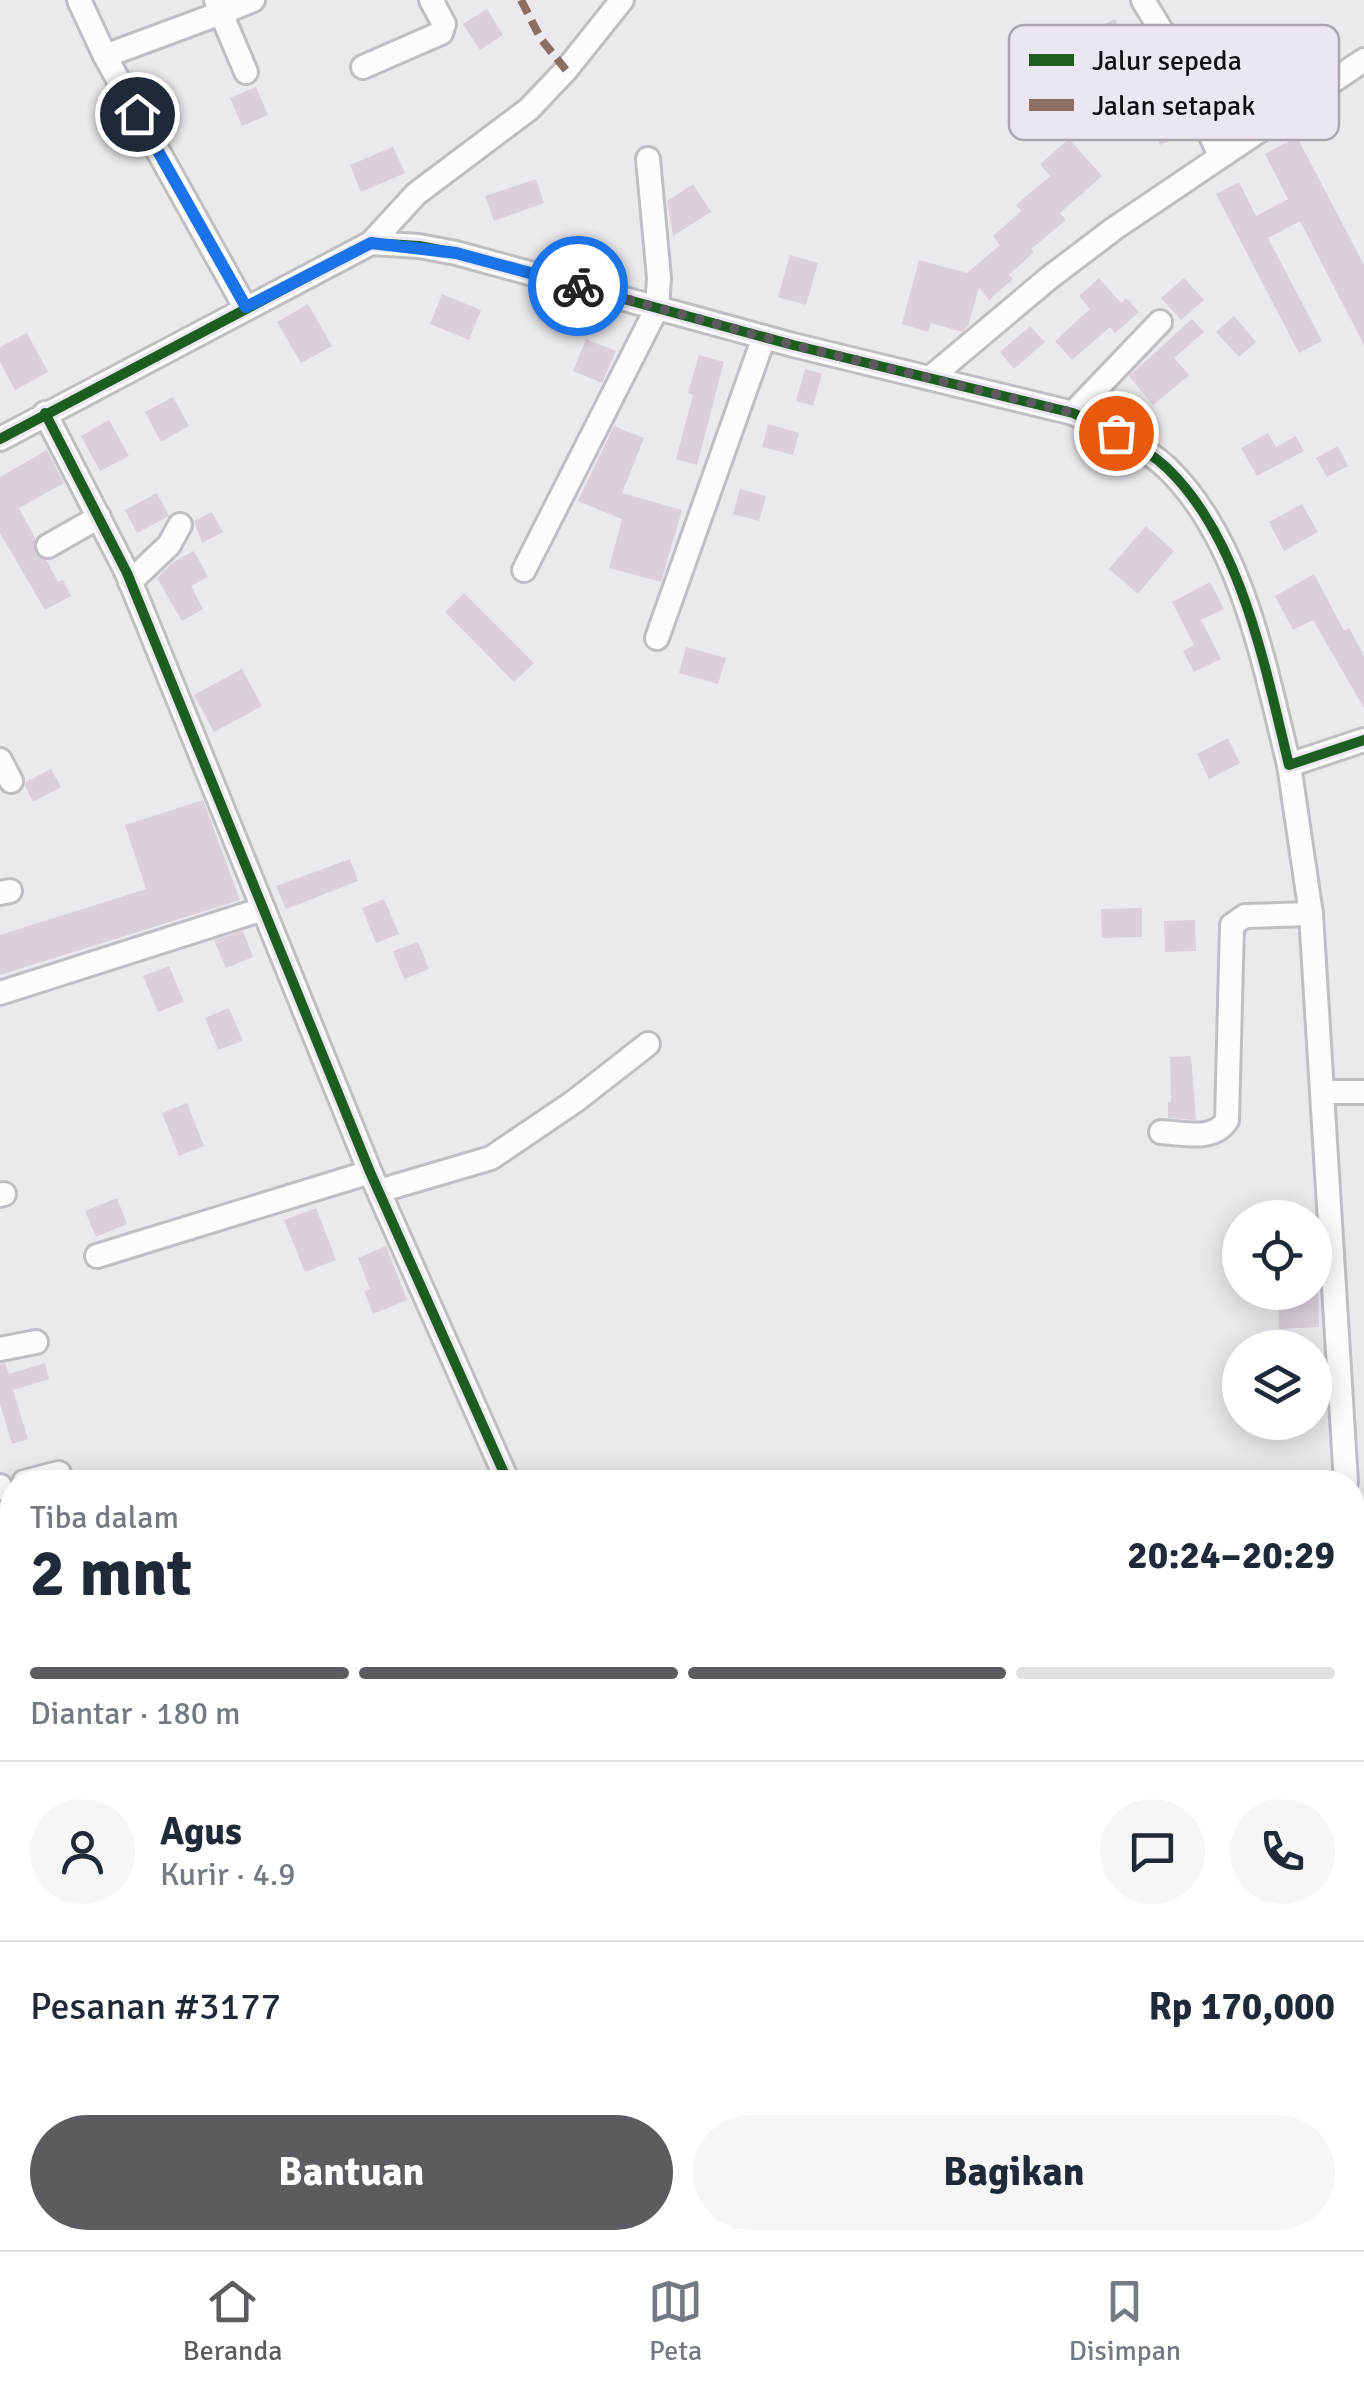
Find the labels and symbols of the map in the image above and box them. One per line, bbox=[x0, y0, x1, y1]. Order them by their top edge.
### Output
legend bbox=[1009, 25, 1339, 140]
text: Jalur sepeda bbox=[1092, 44, 1242, 78]
pin bbox=[95, 72, 180, 157]
text: Jalan setapak bbox=[1092, 89, 1255, 123]
courier bbox=[528, 236, 628, 336]
pin bbox=[1074, 391, 1159, 476]

